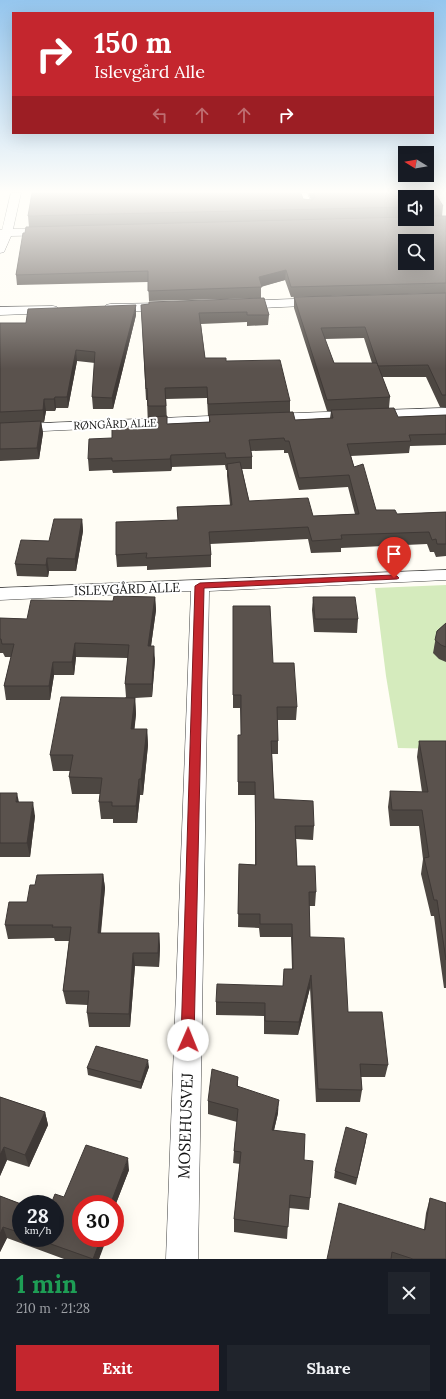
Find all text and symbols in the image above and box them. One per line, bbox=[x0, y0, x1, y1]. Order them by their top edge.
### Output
text: 150 m bbox=[94, 25, 171, 61]
icon: right bbox=[28, 28, 80, 80]
text: Islevgård Alle bbox=[94, 60, 205, 83]
icon: left bbox=[149, 104, 171, 126]
icon: ahead bbox=[191, 104, 213, 126]
icon: ahead bbox=[233, 104, 255, 126]
icon: right bbox=[275, 104, 297, 126]
north arrow bbox=[398, 146, 434, 182]
map controls bbox=[398, 146, 434, 270]
button: sound bbox=[398, 190, 434, 226]
button: search bbox=[398, 234, 434, 270]
street label: RØNGÅRD ALLE bbox=[73, 416, 157, 432]
pin bbox=[377, 537, 411, 578]
icon: arrive bbox=[383, 543, 405, 565]
street label: ISLEVGÅRD ALLE bbox=[74, 579, 180, 599]
position arrow bbox=[167, 1019, 209, 1061]
street label: MOSEHUSVEJ bbox=[173, 1073, 197, 1179]
speed limit sign: 30 bbox=[72, 1195, 124, 1247]
text: 28 bbox=[27, 1203, 49, 1228]
text: km/h bbox=[24, 1224, 52, 1237]
text: 1 min bbox=[16, 1269, 77, 1300]
button: close bbox=[388, 1272, 430, 1314]
text: 210 m · 21:28 bbox=[16, 1300, 90, 1317]
button: Exit bbox=[16, 1345, 219, 1391]
button: Share bbox=[227, 1345, 430, 1391]

